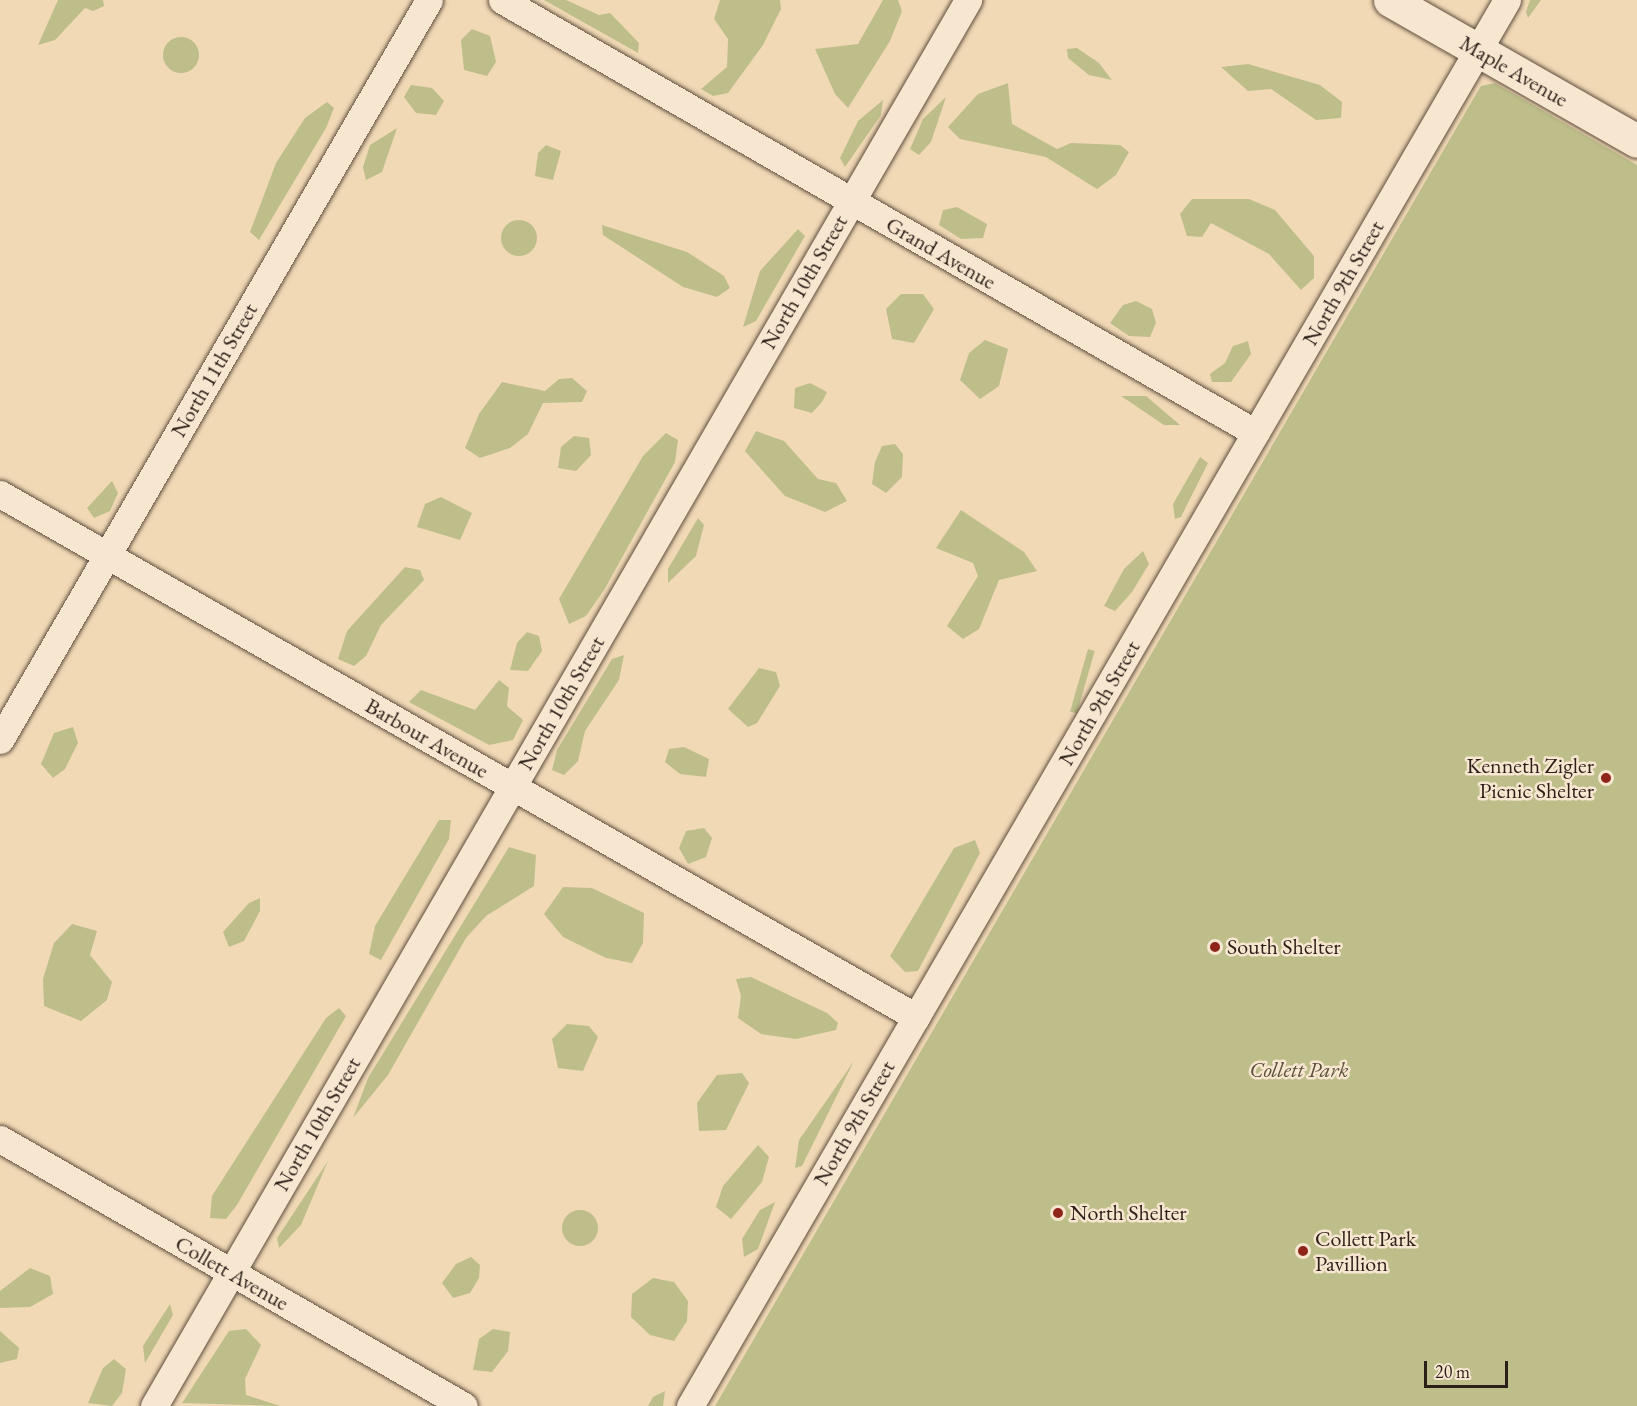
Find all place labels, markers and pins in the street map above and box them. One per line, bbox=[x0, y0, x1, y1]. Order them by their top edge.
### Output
place label: Kenneth Zigler Picnic Shelter bbox=[1467, 752, 1594, 804]
marker: Kenneth Zigler Picnic Shelter bbox=[1599, 771, 1613, 785]
place label: South Shelter bbox=[1227, 934, 1341, 960]
marker: South Shelter bbox=[1208, 940, 1222, 954]
place label: North Shelter bbox=[1070, 1200, 1187, 1226]
marker: North Shelter bbox=[1051, 1206, 1065, 1220]
place label: Collett Park Pavillion bbox=[1315, 1225, 1416, 1276]
marker: Collett Park Pavillion bbox=[1296, 1244, 1310, 1258]

